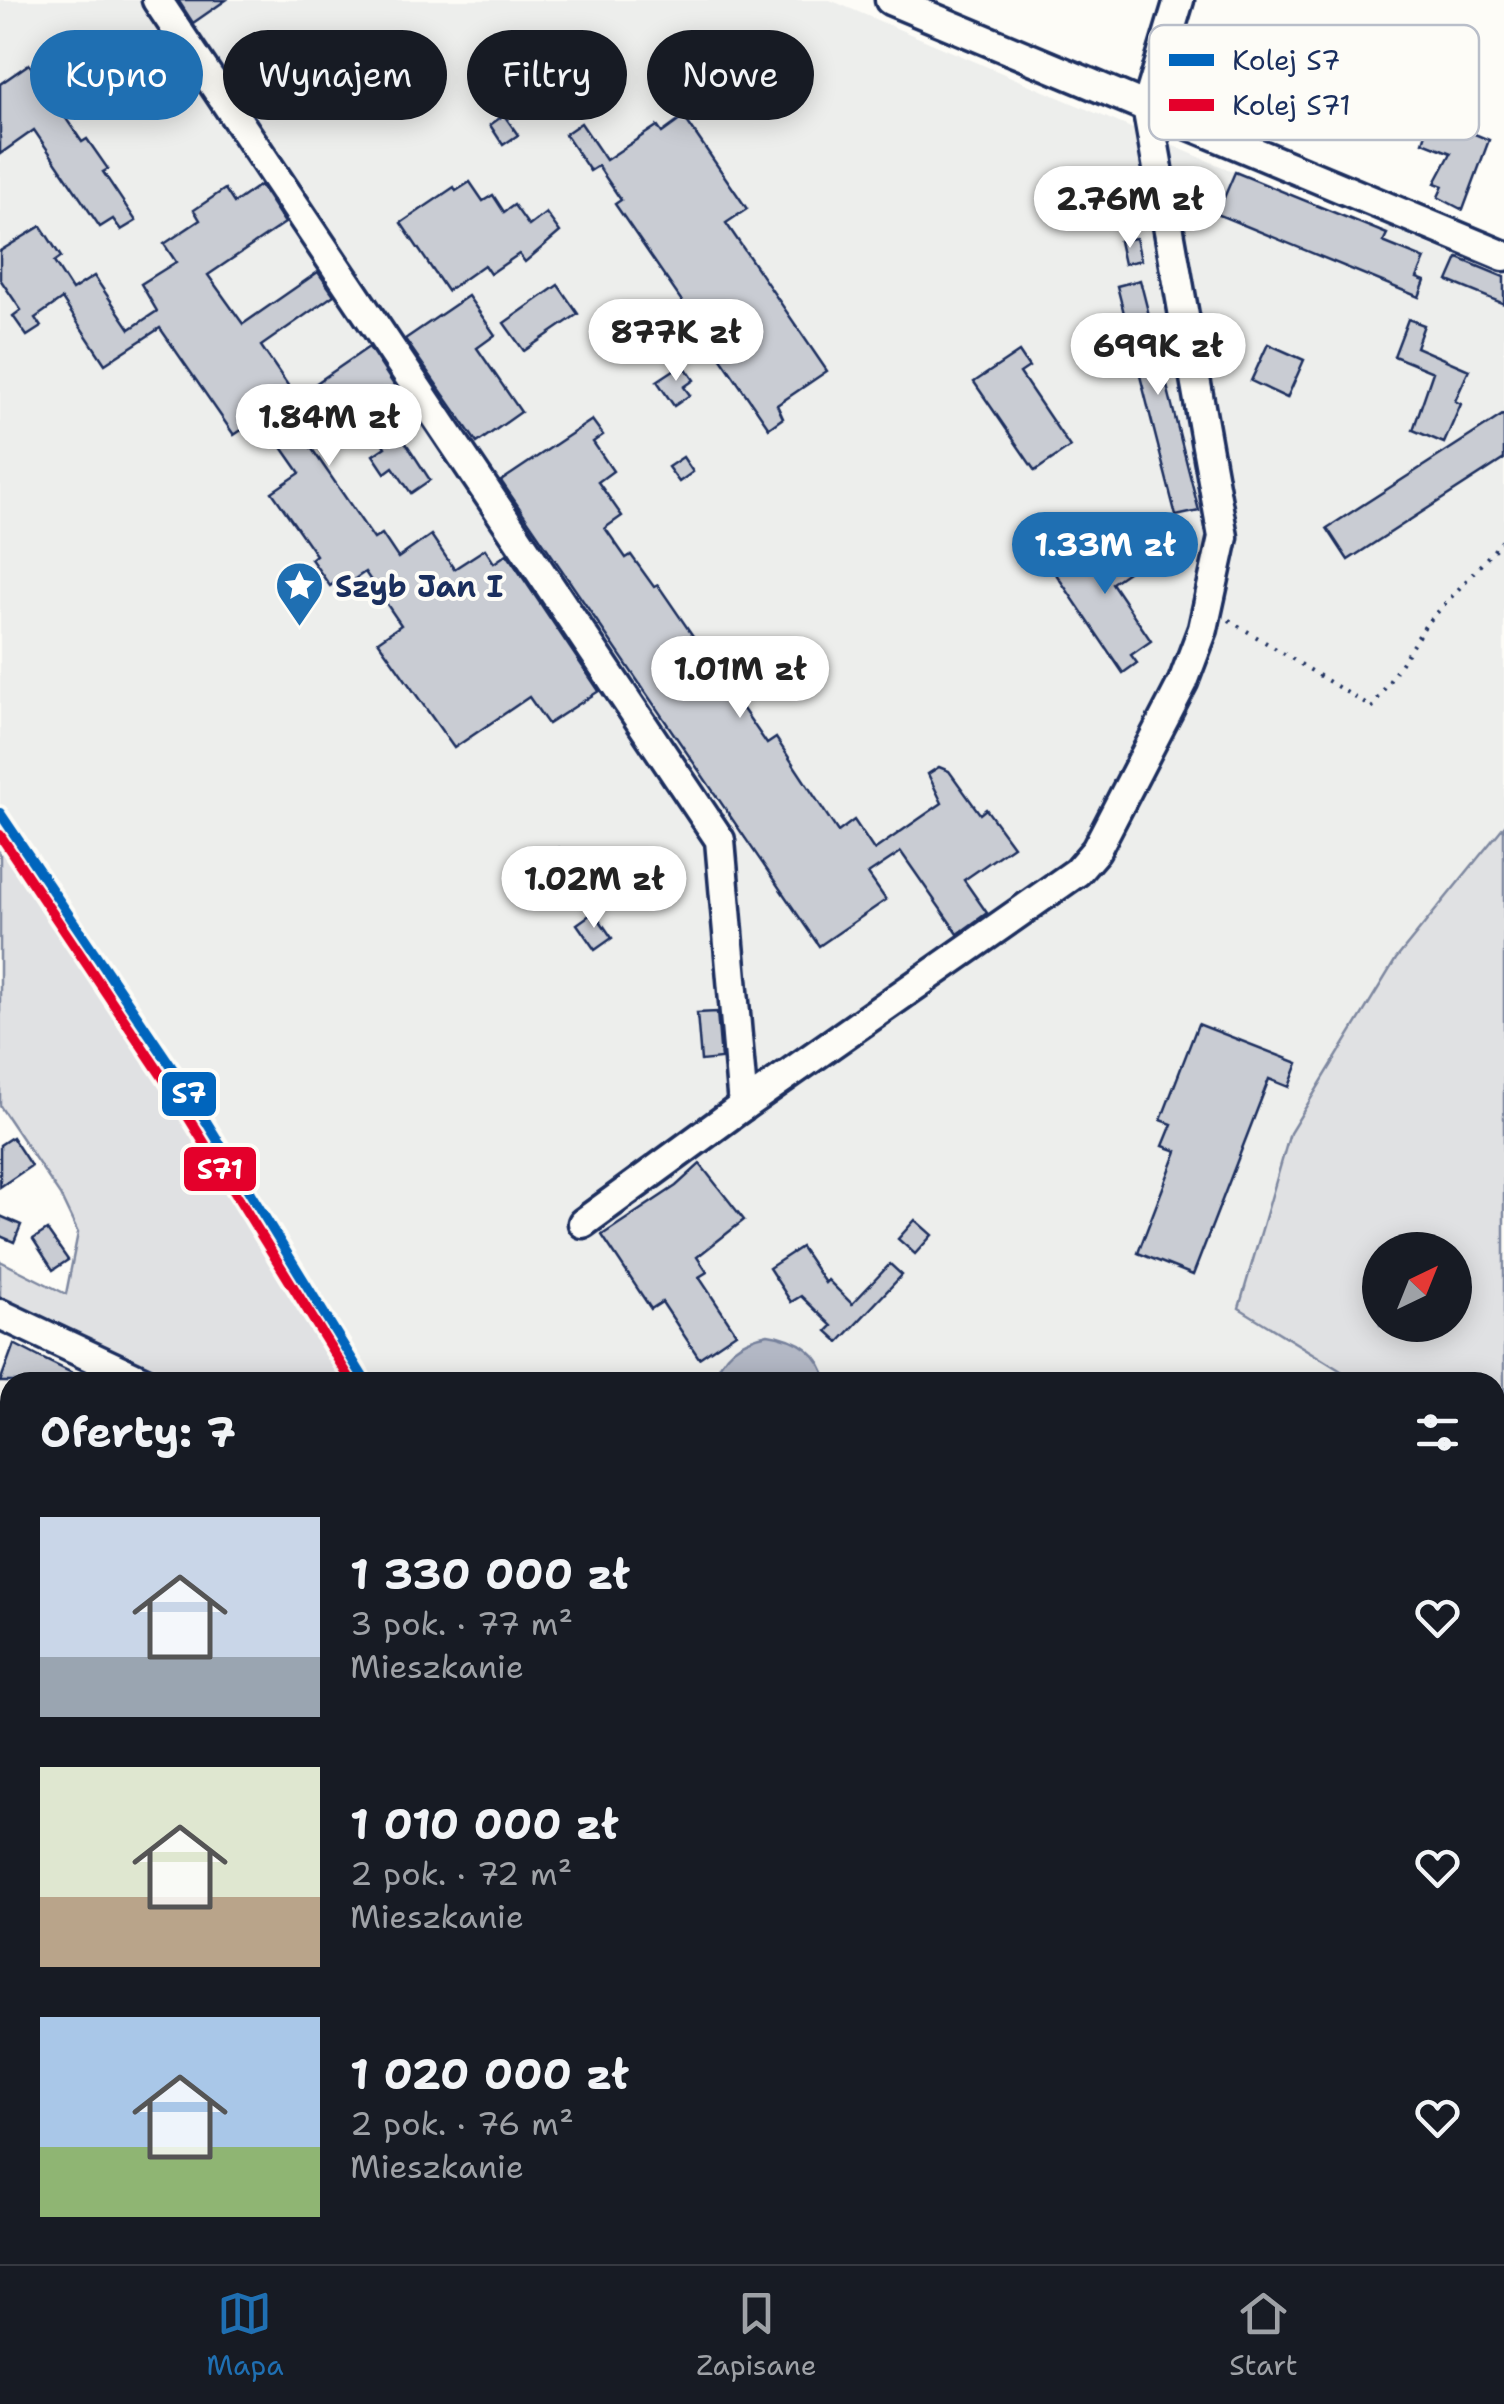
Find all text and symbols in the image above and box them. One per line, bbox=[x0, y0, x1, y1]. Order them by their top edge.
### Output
legend bbox=[1149, 25, 1479, 140]
chip: Kupno bbox=[30, 30, 203, 120]
chip: Wynajem bbox=[223, 30, 447, 120]
chip: Filtry bbox=[467, 30, 627, 120]
chip: Nowe bbox=[647, 30, 814, 120]
text: Kolej S7 bbox=[1232, 41, 1341, 79]
text: Kolej S71 bbox=[1232, 86, 1351, 124]
pin: 2.76M zł bbox=[1027, 166, 1233, 251]
text: 2.76M zł bbox=[1056, 177, 1204, 220]
pin: 877K zł bbox=[584, 299, 768, 384]
text: 877K zł bbox=[611, 310, 741, 353]
pin: 699K zł bbox=[1066, 313, 1250, 398]
text: 699K zł bbox=[1093, 324, 1223, 367]
pin: 1.84M zł bbox=[226, 384, 432, 469]
text: 1.84M zł bbox=[258, 395, 400, 438]
pin: 1.33M zł bbox=[1002, 512, 1208, 597]
text: 1.33M zł bbox=[1034, 523, 1176, 566]
place icon: Szyb Jan I bbox=[274, 560, 326, 628]
place label: Szyb Jan I bbox=[335, 566, 503, 607]
pin: 1.01M zł bbox=[637, 636, 843, 721]
text: 1.01M zł bbox=[673, 647, 807, 690]
pin: 1.02M zł bbox=[491, 846, 697, 931]
text: 1.02M zł bbox=[523, 857, 665, 900]
line badge: S7 bbox=[160, 1070, 218, 1118]
text: S7 bbox=[172, 1074, 206, 1112]
line badge: S71 bbox=[182, 1145, 258, 1193]
text: S71 bbox=[197, 1150, 243, 1188]
north arrow bbox=[1362, 1232, 1472, 1342]
map controls bbox=[1362, 1232, 1472, 1342]
text: Oferty: 7 bbox=[40, 1404, 236, 1460]
icon: filters bbox=[1410, 1405, 1465, 1460]
text: 1 330 000 zł bbox=[350, 1546, 630, 1602]
icon: home bbox=[120, 1557, 240, 1677]
icon: heart bbox=[1410, 1590, 1465, 1645]
text: 3 pok. · 77 m² bbox=[350, 1602, 573, 1645]
text: Mieszkanie bbox=[350, 1645, 524, 1688]
text: 1 010 000 zł bbox=[350, 1796, 618, 1852]
icon: home bbox=[120, 1807, 240, 1927]
icon: heart bbox=[1410, 1840, 1465, 1895]
text: 2 pok. · 72 m² bbox=[350, 1852, 572, 1895]
text: Mieszkanie bbox=[350, 1895, 524, 1938]
text: 1 020 000 zł bbox=[350, 2046, 629, 2102]
icon: home bbox=[120, 2057, 240, 2177]
icon: heart bbox=[1410, 2090, 1465, 2145]
text: 2 pok. · 76 m² bbox=[350, 2102, 574, 2145]
text: Mieszkanie bbox=[350, 2145, 524, 2188]
tab: Mapa bbox=[206, 2286, 284, 2384]
tab: Zapisane bbox=[696, 2286, 817, 2384]
tab: Start bbox=[1229, 2286, 1298, 2384]

